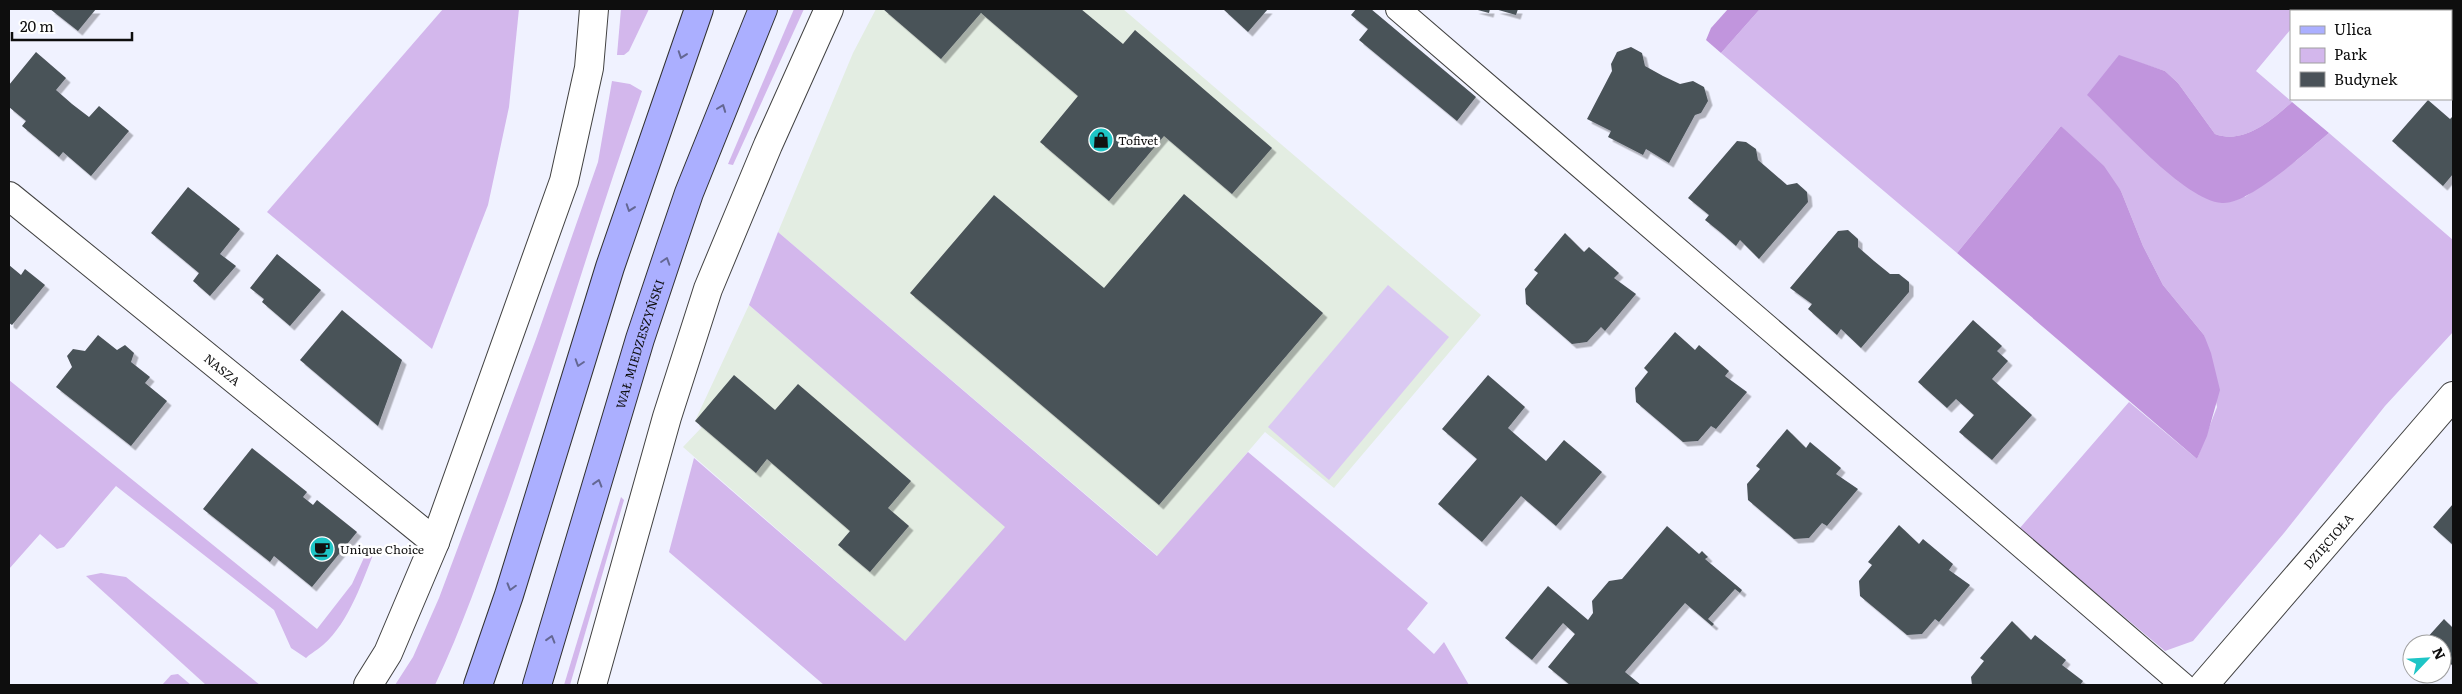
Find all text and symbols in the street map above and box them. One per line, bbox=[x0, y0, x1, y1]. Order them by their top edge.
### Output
scale bar bbox=[12, 10, 132, 42]
legend bbox=[2290, 10, 2452, 100]
text: 20 m bbox=[20, 14, 54, 37]
text: Ulica bbox=[2334, 17, 2373, 40]
text: Park bbox=[2334, 42, 2368, 65]
one-way arrow bbox=[678, 50, 688, 58]
text: Budynek bbox=[2334, 67, 2398, 90]
one-way arrow bbox=[716, 105, 726, 113]
shop icon: Tofivet bbox=[1088, 127, 1114, 153]
place label: Tofivet bbox=[1118, 131, 1158, 149]
one-way arrow bbox=[625, 204, 635, 212]
one-way arrow bbox=[660, 257, 670, 265]
street label: WAŁ MIEDZESZYŃSKI bbox=[611, 277, 668, 411]
street label: NASZA bbox=[200, 349, 245, 390]
one-way arrow bbox=[574, 358, 584, 366]
one-way arrow bbox=[592, 479, 602, 488]
street label: DZIĘCIOŁA bbox=[2299, 509, 2357, 573]
cafe icon: Unique Choice bbox=[309, 536, 335, 562]
place label: Unique Choice bbox=[340, 540, 424, 558]
one-way arrow bbox=[507, 582, 517, 591]
north arrow bbox=[2402, 634, 2452, 684]
one-way arrow bbox=[545, 635, 555, 643]
text: N bbox=[2428, 644, 2451, 663]

